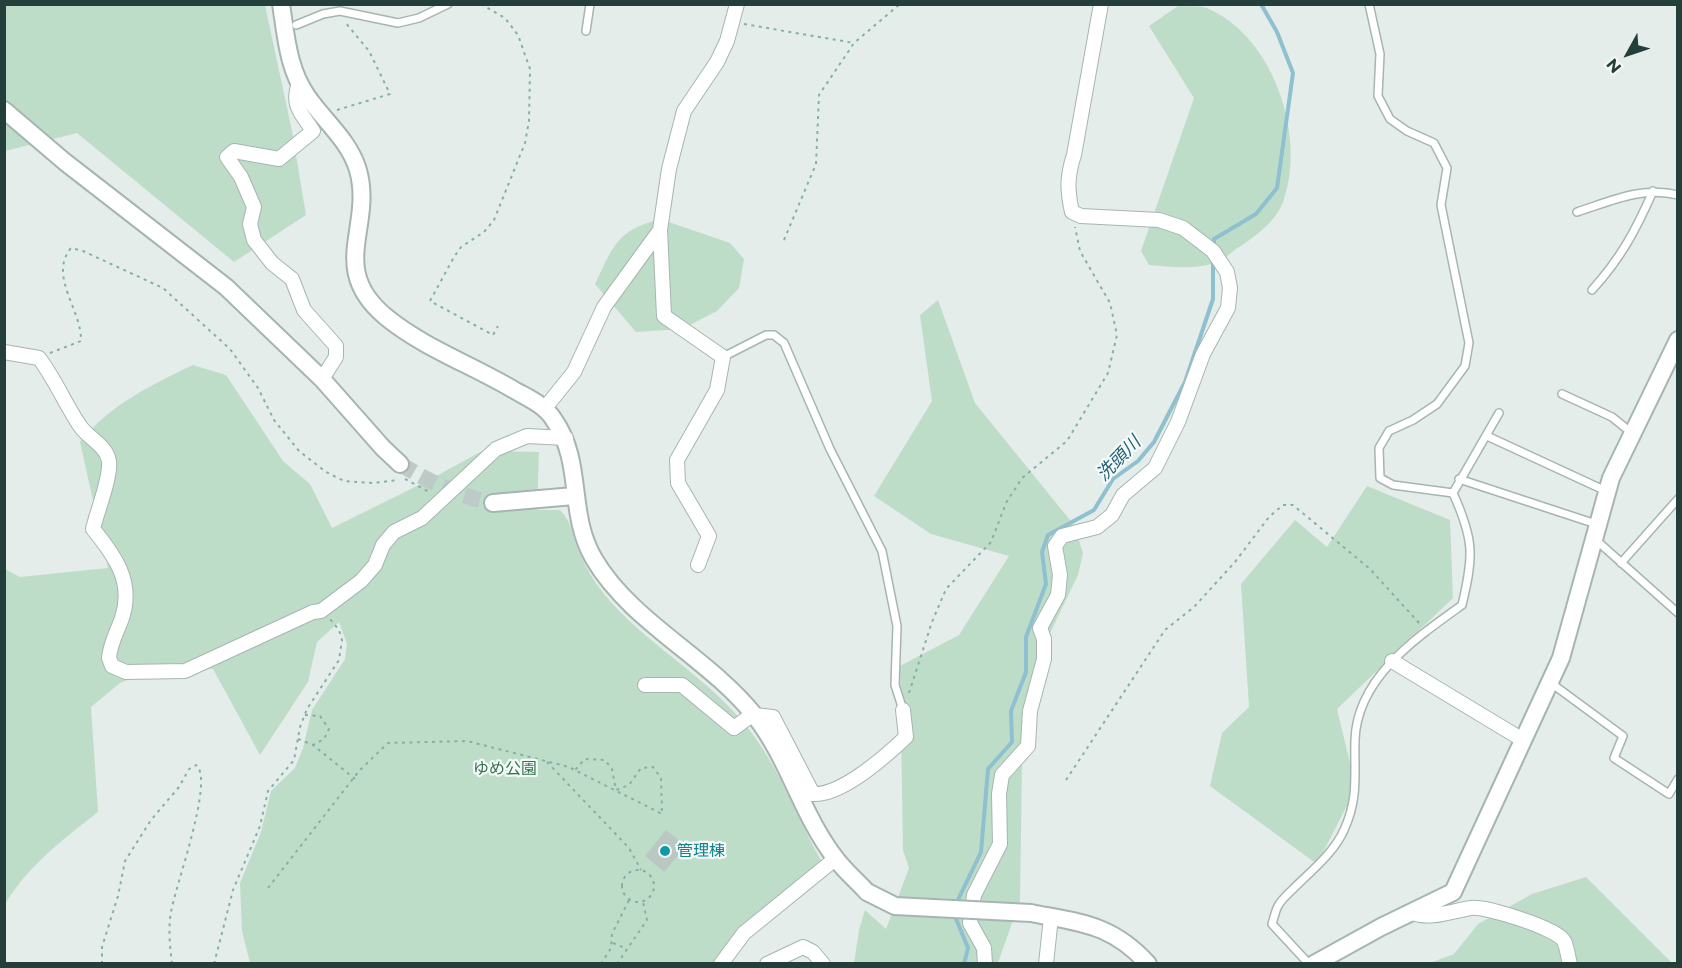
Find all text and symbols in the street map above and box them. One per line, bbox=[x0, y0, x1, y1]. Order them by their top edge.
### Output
north arrow bbox=[1598, 24, 1658, 84]
text: N bbox=[1602, 55, 1625, 77]
water label: 洗頭川 bbox=[1092, 432, 1146, 486]
park label: ゆめ公園 bbox=[473, 759, 537, 779]
place label: 管理棟 bbox=[677, 841, 725, 861]
marker: 管理棟 bbox=[658, 844, 672, 858]

